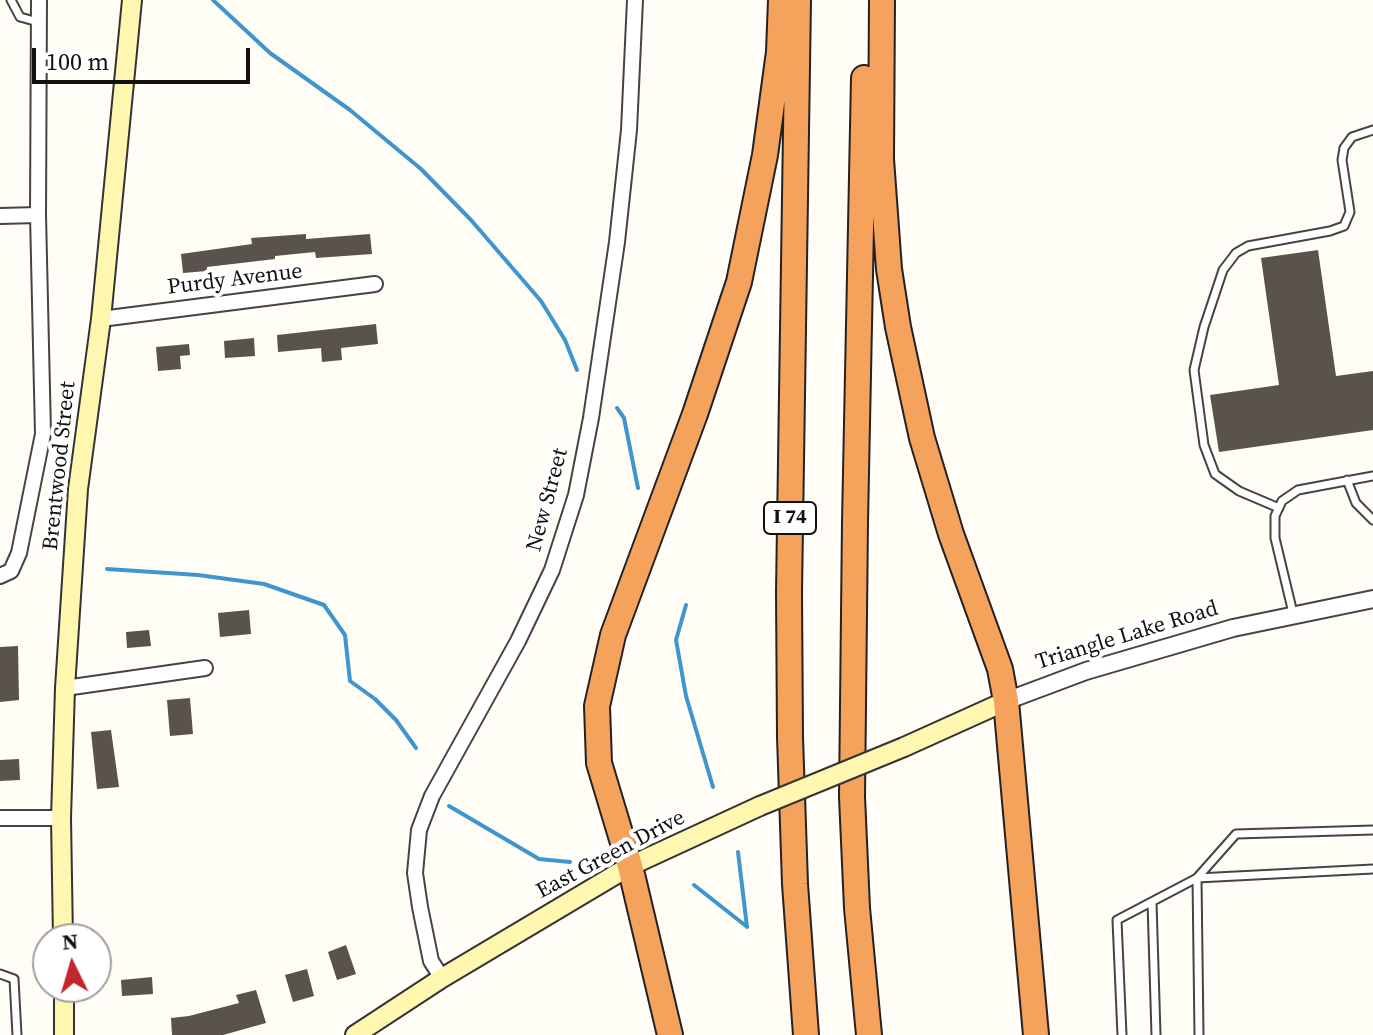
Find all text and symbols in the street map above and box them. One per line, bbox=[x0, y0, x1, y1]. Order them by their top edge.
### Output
scale bar bbox=[36, 32, 254, 82]
text: 100 m bbox=[46, 45, 109, 78]
street label: Purdy Avenue bbox=[166, 259, 304, 301]
street label: Brentwood Street bbox=[38, 380, 82, 552]
street label: New Street bbox=[522, 446, 574, 554]
road number: I 74 bbox=[764, 502, 816, 534]
street label: Triangle Lake Road bbox=[1033, 596, 1221, 676]
street label: East Green Drive bbox=[532, 805, 690, 905]
north arrow bbox=[32, 923, 112, 1003]
text: N bbox=[61, 925, 79, 957]

